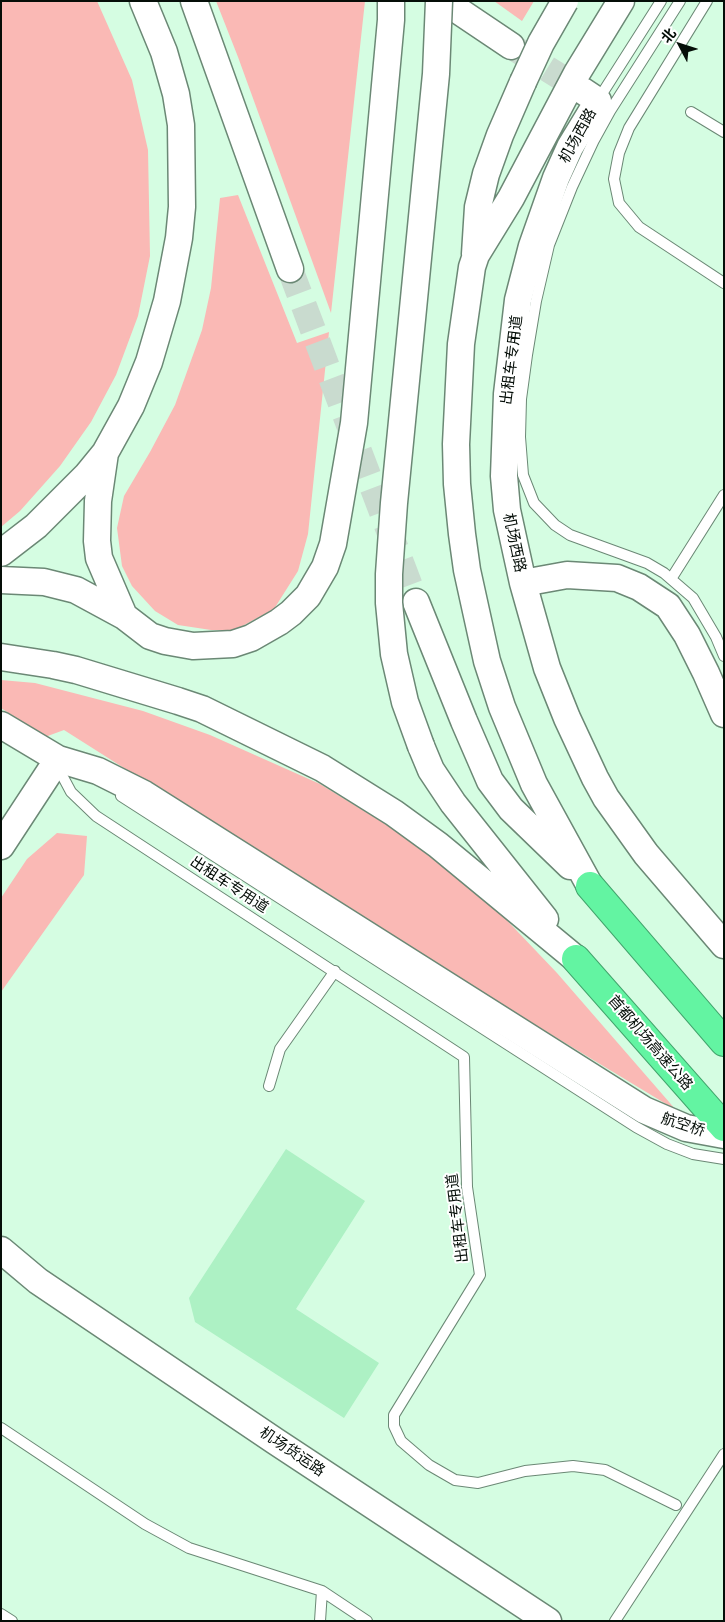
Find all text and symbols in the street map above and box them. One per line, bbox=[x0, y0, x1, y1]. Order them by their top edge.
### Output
north arrow bbox=[655, 20, 705, 70]
text: 北 bbox=[657, 24, 680, 47]
street label: 机场西路 bbox=[556, 105, 600, 167]
street label: 出租车专用道 bbox=[498, 314, 526, 406]
street label: 机场西路 bbox=[499, 512, 529, 574]
street label: 出租车专用道 bbox=[186, 853, 272, 917]
street label: 首都机场高速公路 bbox=[604, 992, 696, 1094]
street label: 航空桥 bbox=[659, 1109, 707, 1141]
street label: 出租车专用道 bbox=[444, 1172, 472, 1264]
street label: 机场货运路 bbox=[256, 1424, 328, 1480]

